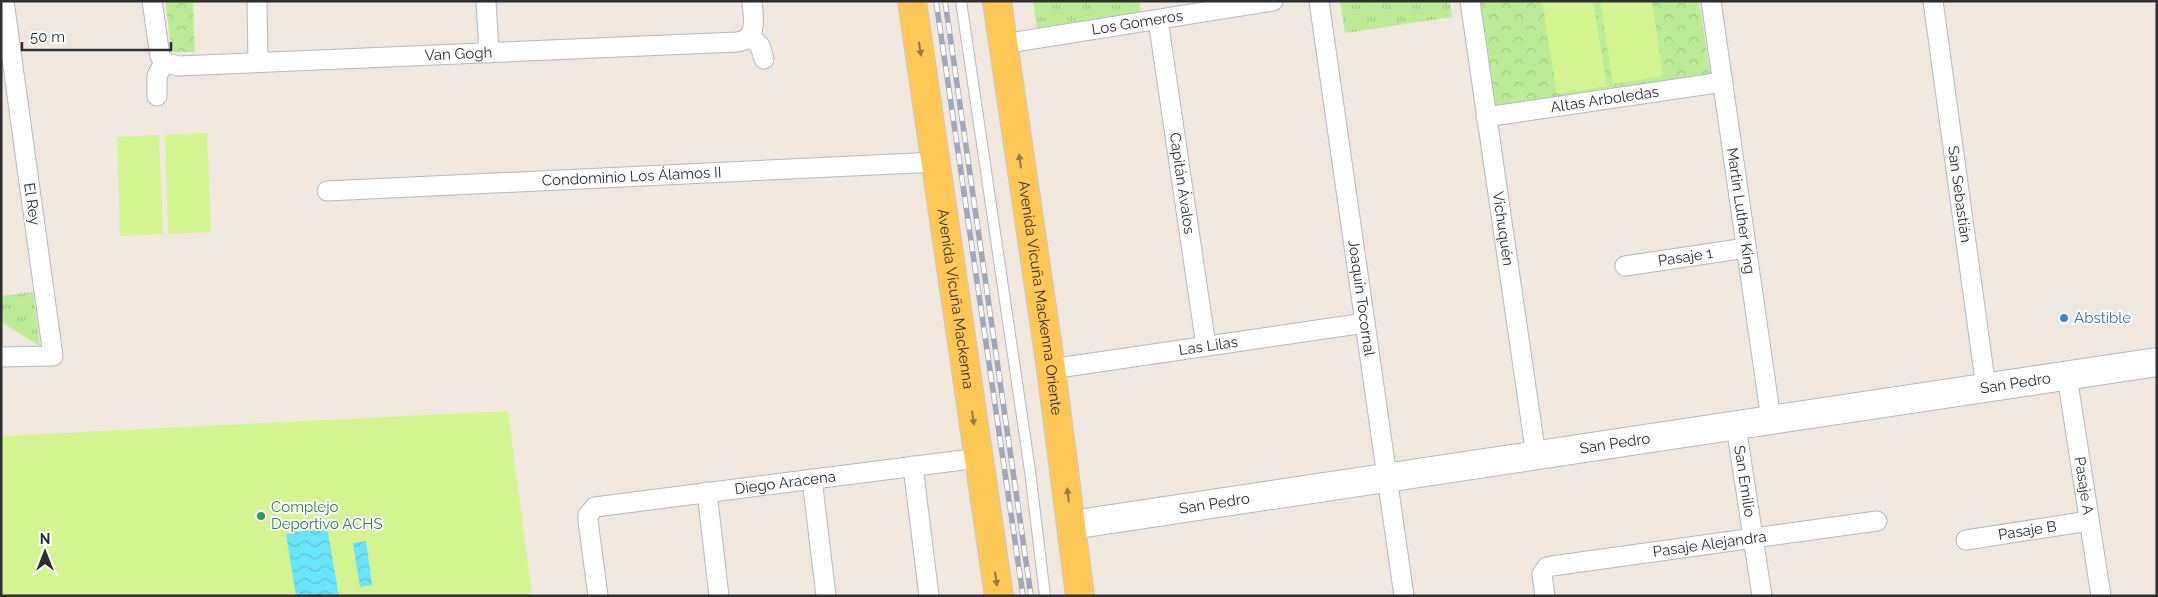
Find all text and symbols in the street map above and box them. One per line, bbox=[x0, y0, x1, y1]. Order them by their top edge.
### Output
street label: Los Gomeros bbox=[1090, 6, 1184, 39]
scale bar bbox=[22, 20, 171, 52]
text: 50 m bbox=[30, 28, 65, 46]
one-way arrow bbox=[916, 42, 924, 58]
street label: Van Gogh bbox=[424, 44, 493, 64]
street label: Altas Arboledas bbox=[1549, 83, 1660, 116]
street label: Capitán Ávalos bbox=[1166, 131, 1198, 235]
street label: San Sebastián bbox=[1944, 145, 1975, 244]
street label: Martin Luther King bbox=[1723, 147, 1759, 275]
one-way arrow bbox=[1016, 153, 1024, 169]
street label: Condominio Los Álamos II bbox=[541, 163, 722, 190]
street label: Avenida Vicuña Mackenna Oriente bbox=[1014, 179, 1066, 416]
street label: El Rey bbox=[20, 182, 44, 226]
street label: Vichuquén bbox=[1489, 190, 1517, 267]
street label: Avenida Vicuña Mackenna bbox=[933, 207, 978, 390]
street label: Joaquín Tocornal bbox=[1344, 238, 1379, 358]
street label: Pasaje 1 bbox=[1657, 244, 1715, 270]
place label: Abstible bbox=[2074, 309, 2131, 327]
marker: Abstible bbox=[2058, 312, 2070, 324]
street label: Las Lilas bbox=[1178, 333, 1239, 359]
street label: San Pedro bbox=[1979, 369, 2052, 397]
one-way arrow bbox=[970, 410, 978, 426]
street label: San Pedro bbox=[1578, 429, 1652, 458]
street label: San Emilio bbox=[1730, 444, 1759, 519]
street label: Pasaje A bbox=[2071, 455, 2097, 516]
street label: Diego Aracena bbox=[733, 467, 837, 498]
one-way arrow bbox=[1064, 487, 1072, 503]
street label: San Pedro bbox=[1178, 489, 1251, 518]
place label: Complejo Deportivo ACHS bbox=[271, 498, 383, 533]
marker: Complejo Deportivo ACHS bbox=[255, 510, 267, 522]
street label: Pasaje B bbox=[1997, 517, 2058, 544]
north arrow bbox=[20, 527, 70, 577]
street label: Pasaje Alejandra bbox=[1652, 527, 1768, 561]
text: N bbox=[40, 531, 50, 547]
one-way arrow bbox=[993, 571, 1001, 587]

